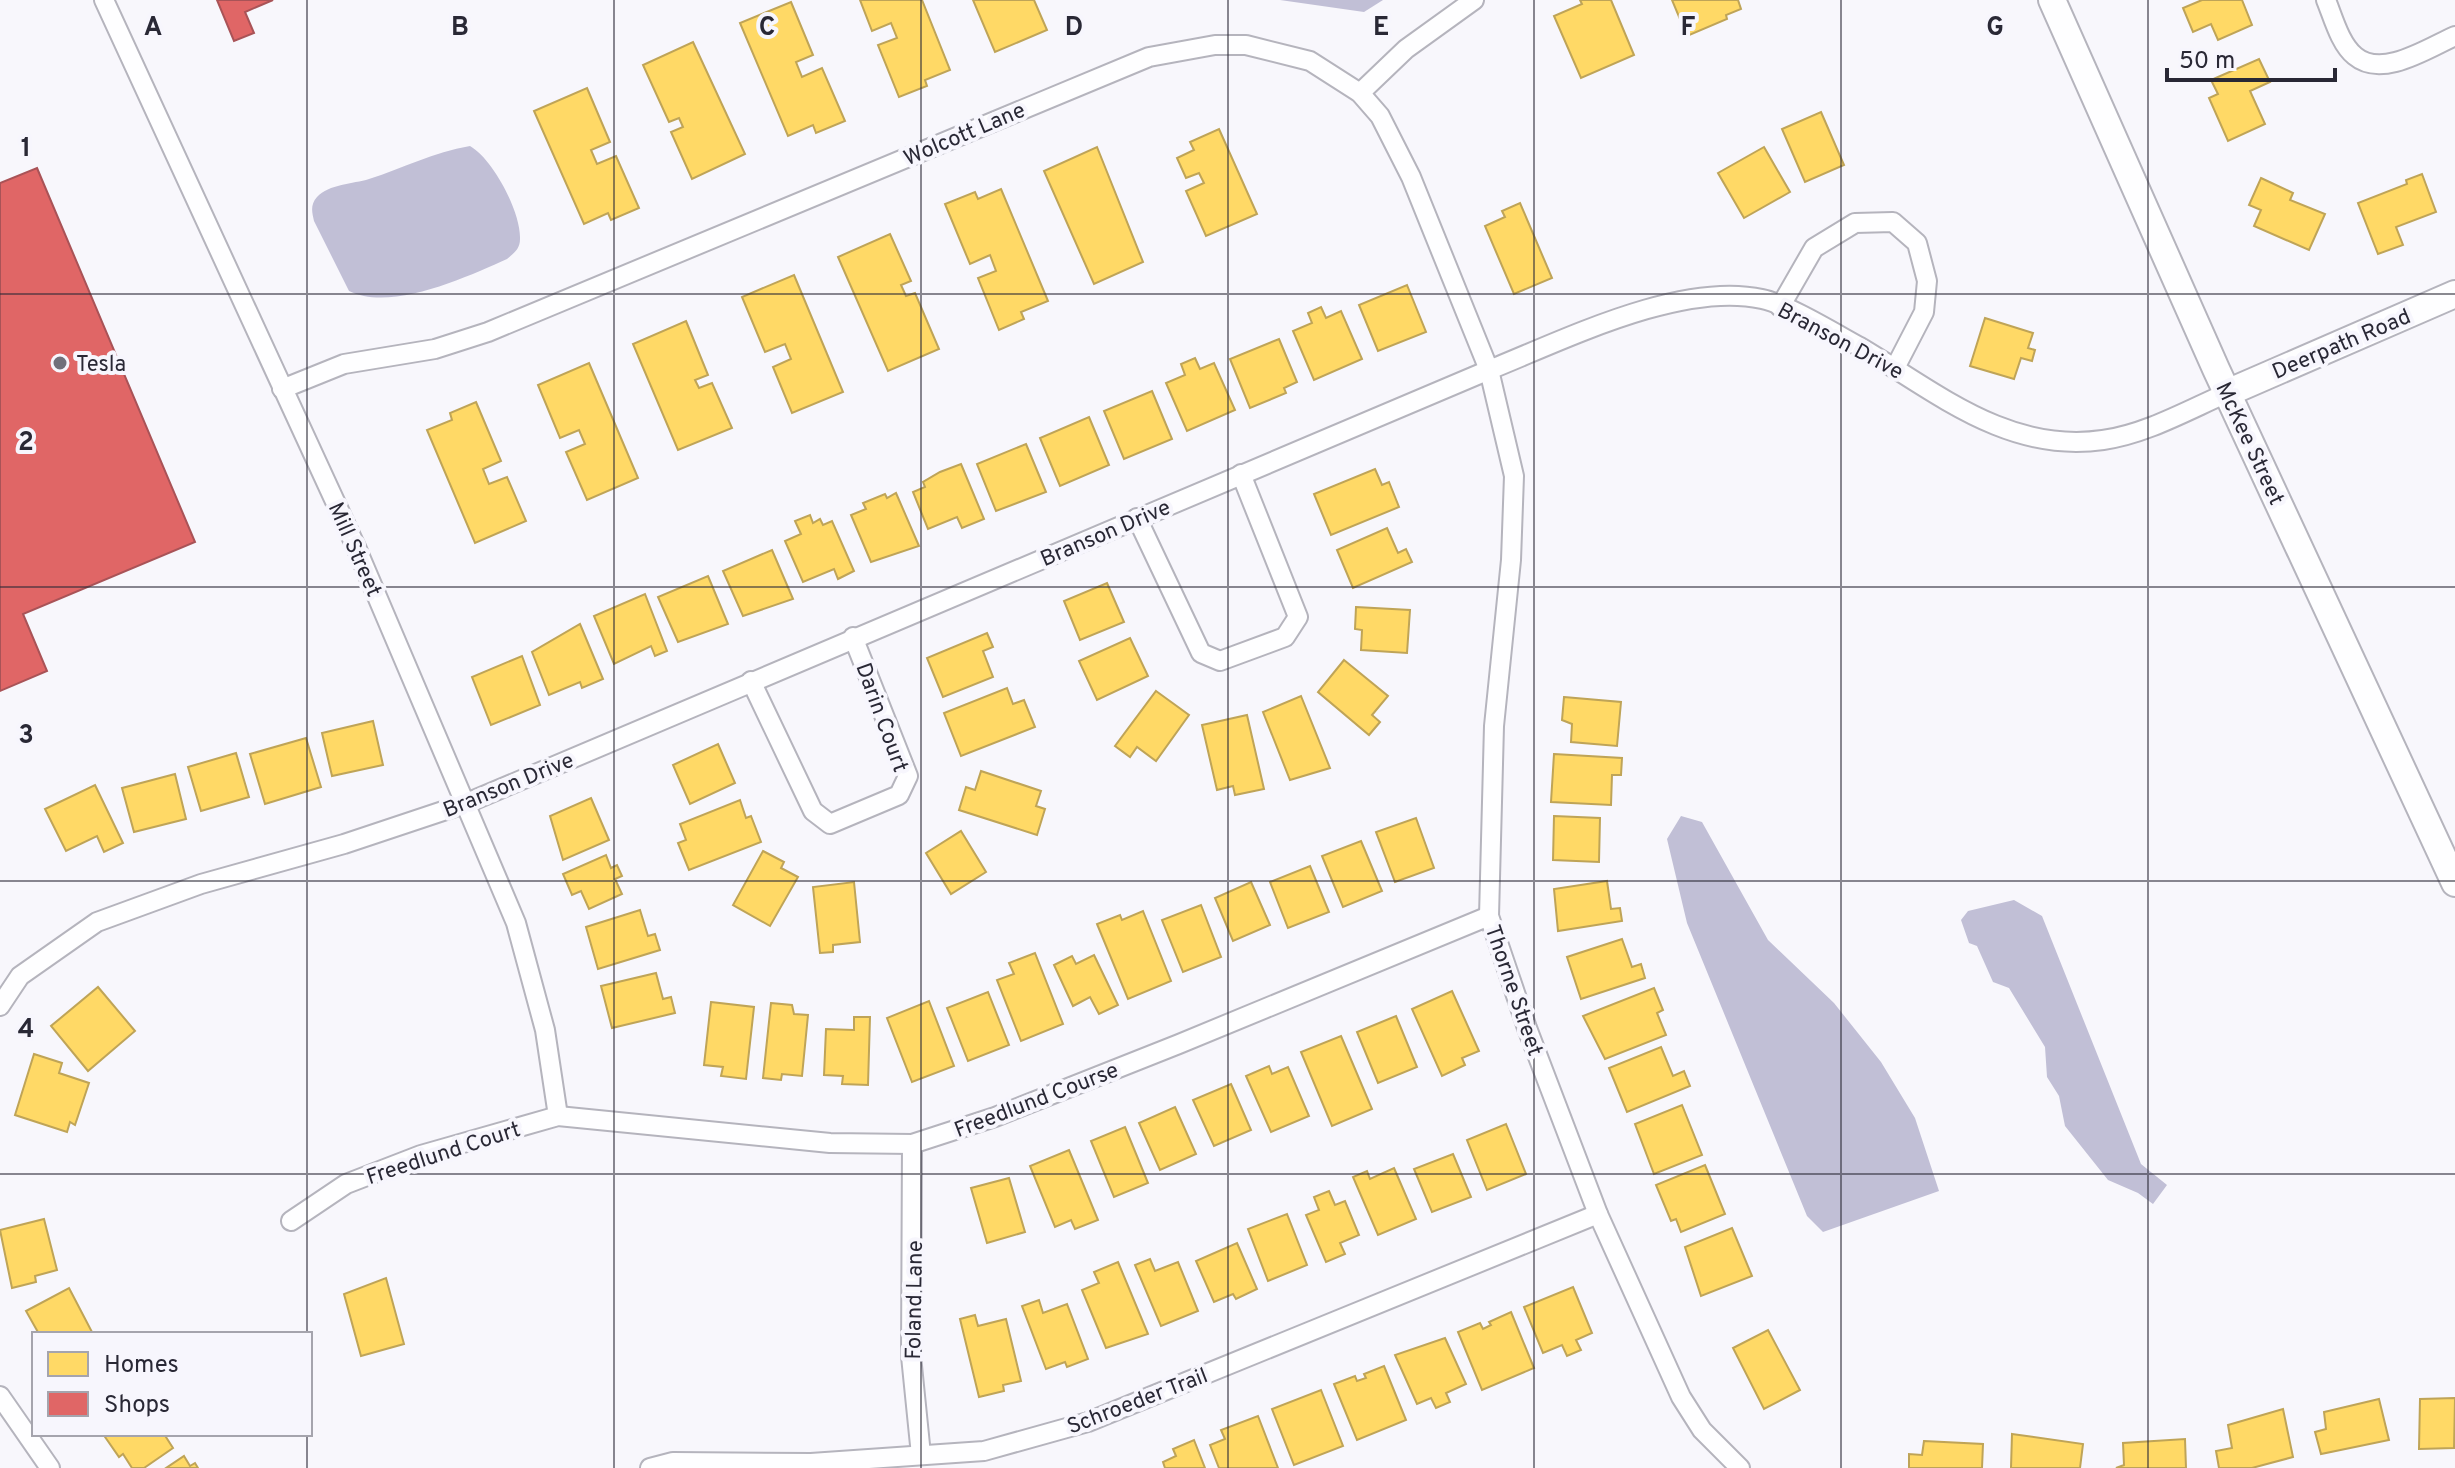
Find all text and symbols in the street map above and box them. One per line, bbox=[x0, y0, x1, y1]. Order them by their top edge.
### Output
text: A bbox=[144, 12, 162, 45]
text: B bbox=[451, 12, 469, 45]
text: C bbox=[759, 12, 775, 45]
text: D bbox=[1065, 12, 1083, 45]
text: E bbox=[1373, 12, 1389, 45]
text: F bbox=[1681, 12, 1696, 45]
text: G bbox=[1986, 12, 2004, 45]
scale bar bbox=[2167, 32, 2335, 82]
text: 50 m bbox=[2179, 47, 2235, 77]
street label: Wolcott Lane bbox=[900, 98, 1030, 173]
text: 1 bbox=[21, 133, 31, 166]
street label: Branson Drive bbox=[1772, 298, 1907, 387]
street label: Deerpath Road bbox=[2269, 304, 2415, 387]
place label: Tesla bbox=[76, 352, 126, 379]
marker: Tesla bbox=[51, 354, 69, 372]
street label: McKee Street bbox=[2208, 378, 2289, 510]
text: 2 bbox=[18, 427, 34, 460]
street label: Branson Drive bbox=[1037, 495, 1175, 574]
street label: Mill Street bbox=[321, 499, 386, 601]
street label: Darin Court bbox=[848, 659, 913, 776]
text: 3 bbox=[18, 720, 34, 753]
street label: Branson Drive bbox=[440, 748, 578, 825]
street label: Thorne Street bbox=[1478, 922, 1548, 1060]
text: 4 bbox=[18, 1014, 34, 1047]
street label: Freedlund Course bbox=[951, 1058, 1123, 1145]
street label: Freedlund Court bbox=[363, 1117, 524, 1192]
street label: Foland Lane bbox=[901, 1240, 930, 1360]
legend bbox=[32, 1332, 312, 1436]
text: Homes bbox=[104, 1351, 179, 1381]
street label: Schroeder Trail bbox=[1064, 1363, 1212, 1442]
text: Shops bbox=[104, 1391, 170, 1421]

